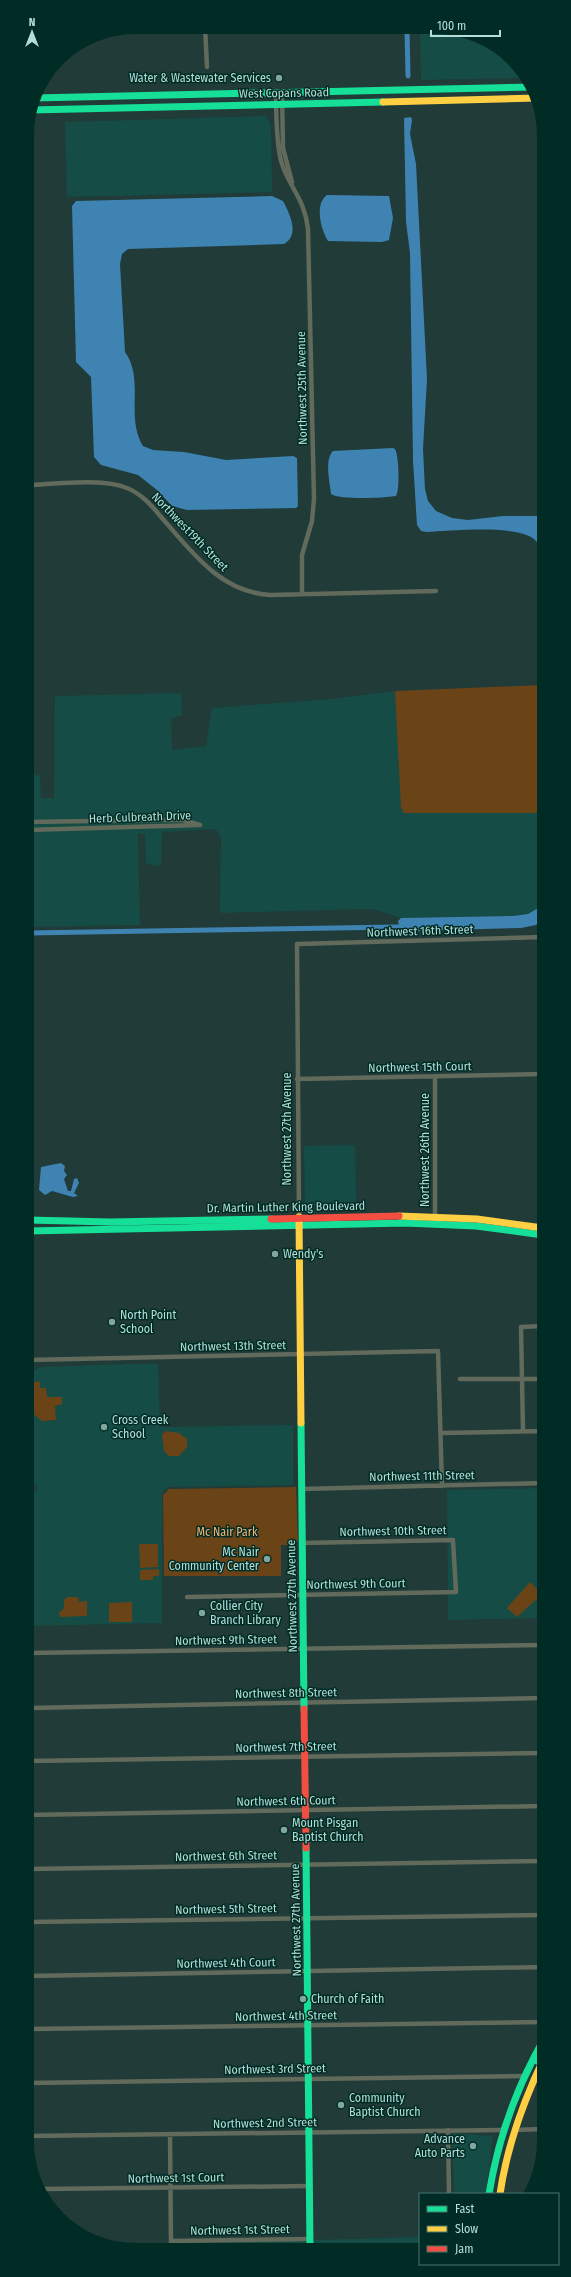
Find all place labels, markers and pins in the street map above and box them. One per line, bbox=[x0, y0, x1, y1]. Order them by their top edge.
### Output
place label: Water & Wastewater Services bbox=[129, 71, 271, 85]
marker: Water & Wastewater Services bbox=[274, 73, 284, 83]
place label: Wendy's bbox=[283, 1247, 323, 1261]
marker: Wendy's bbox=[270, 1249, 280, 1259]
place label: North Point School bbox=[120, 1308, 176, 1336]
marker: North Point School bbox=[107, 1317, 117, 1327]
place label: Cross Creek School bbox=[112, 1413, 169, 1441]
marker: Cross Creek School bbox=[99, 1422, 109, 1432]
place label: Mc Nair Community Center bbox=[169, 1545, 260, 1573]
marker: Mc Nair Community Center bbox=[262, 1554, 272, 1564]
place label: Collier City Branch Library bbox=[210, 1599, 281, 1627]
marker: Collier City Branch Library bbox=[197, 1608, 207, 1618]
place label: Mount Pisgan Baptist Church bbox=[292, 1816, 364, 1844]
marker: Mount Pisgan Baptist Church bbox=[279, 1825, 289, 1835]
place label: Church of Faith bbox=[311, 1992, 384, 2006]
marker: Church of Faith bbox=[298, 1994, 308, 2004]
place label: Community Baptist Church bbox=[349, 2091, 421, 2119]
marker: Community Baptist Church bbox=[336, 2100, 346, 2110]
place label: Advance Auto Parts bbox=[415, 2132, 465, 2160]
marker: Advance Auto Parts bbox=[468, 2141, 478, 2151]

